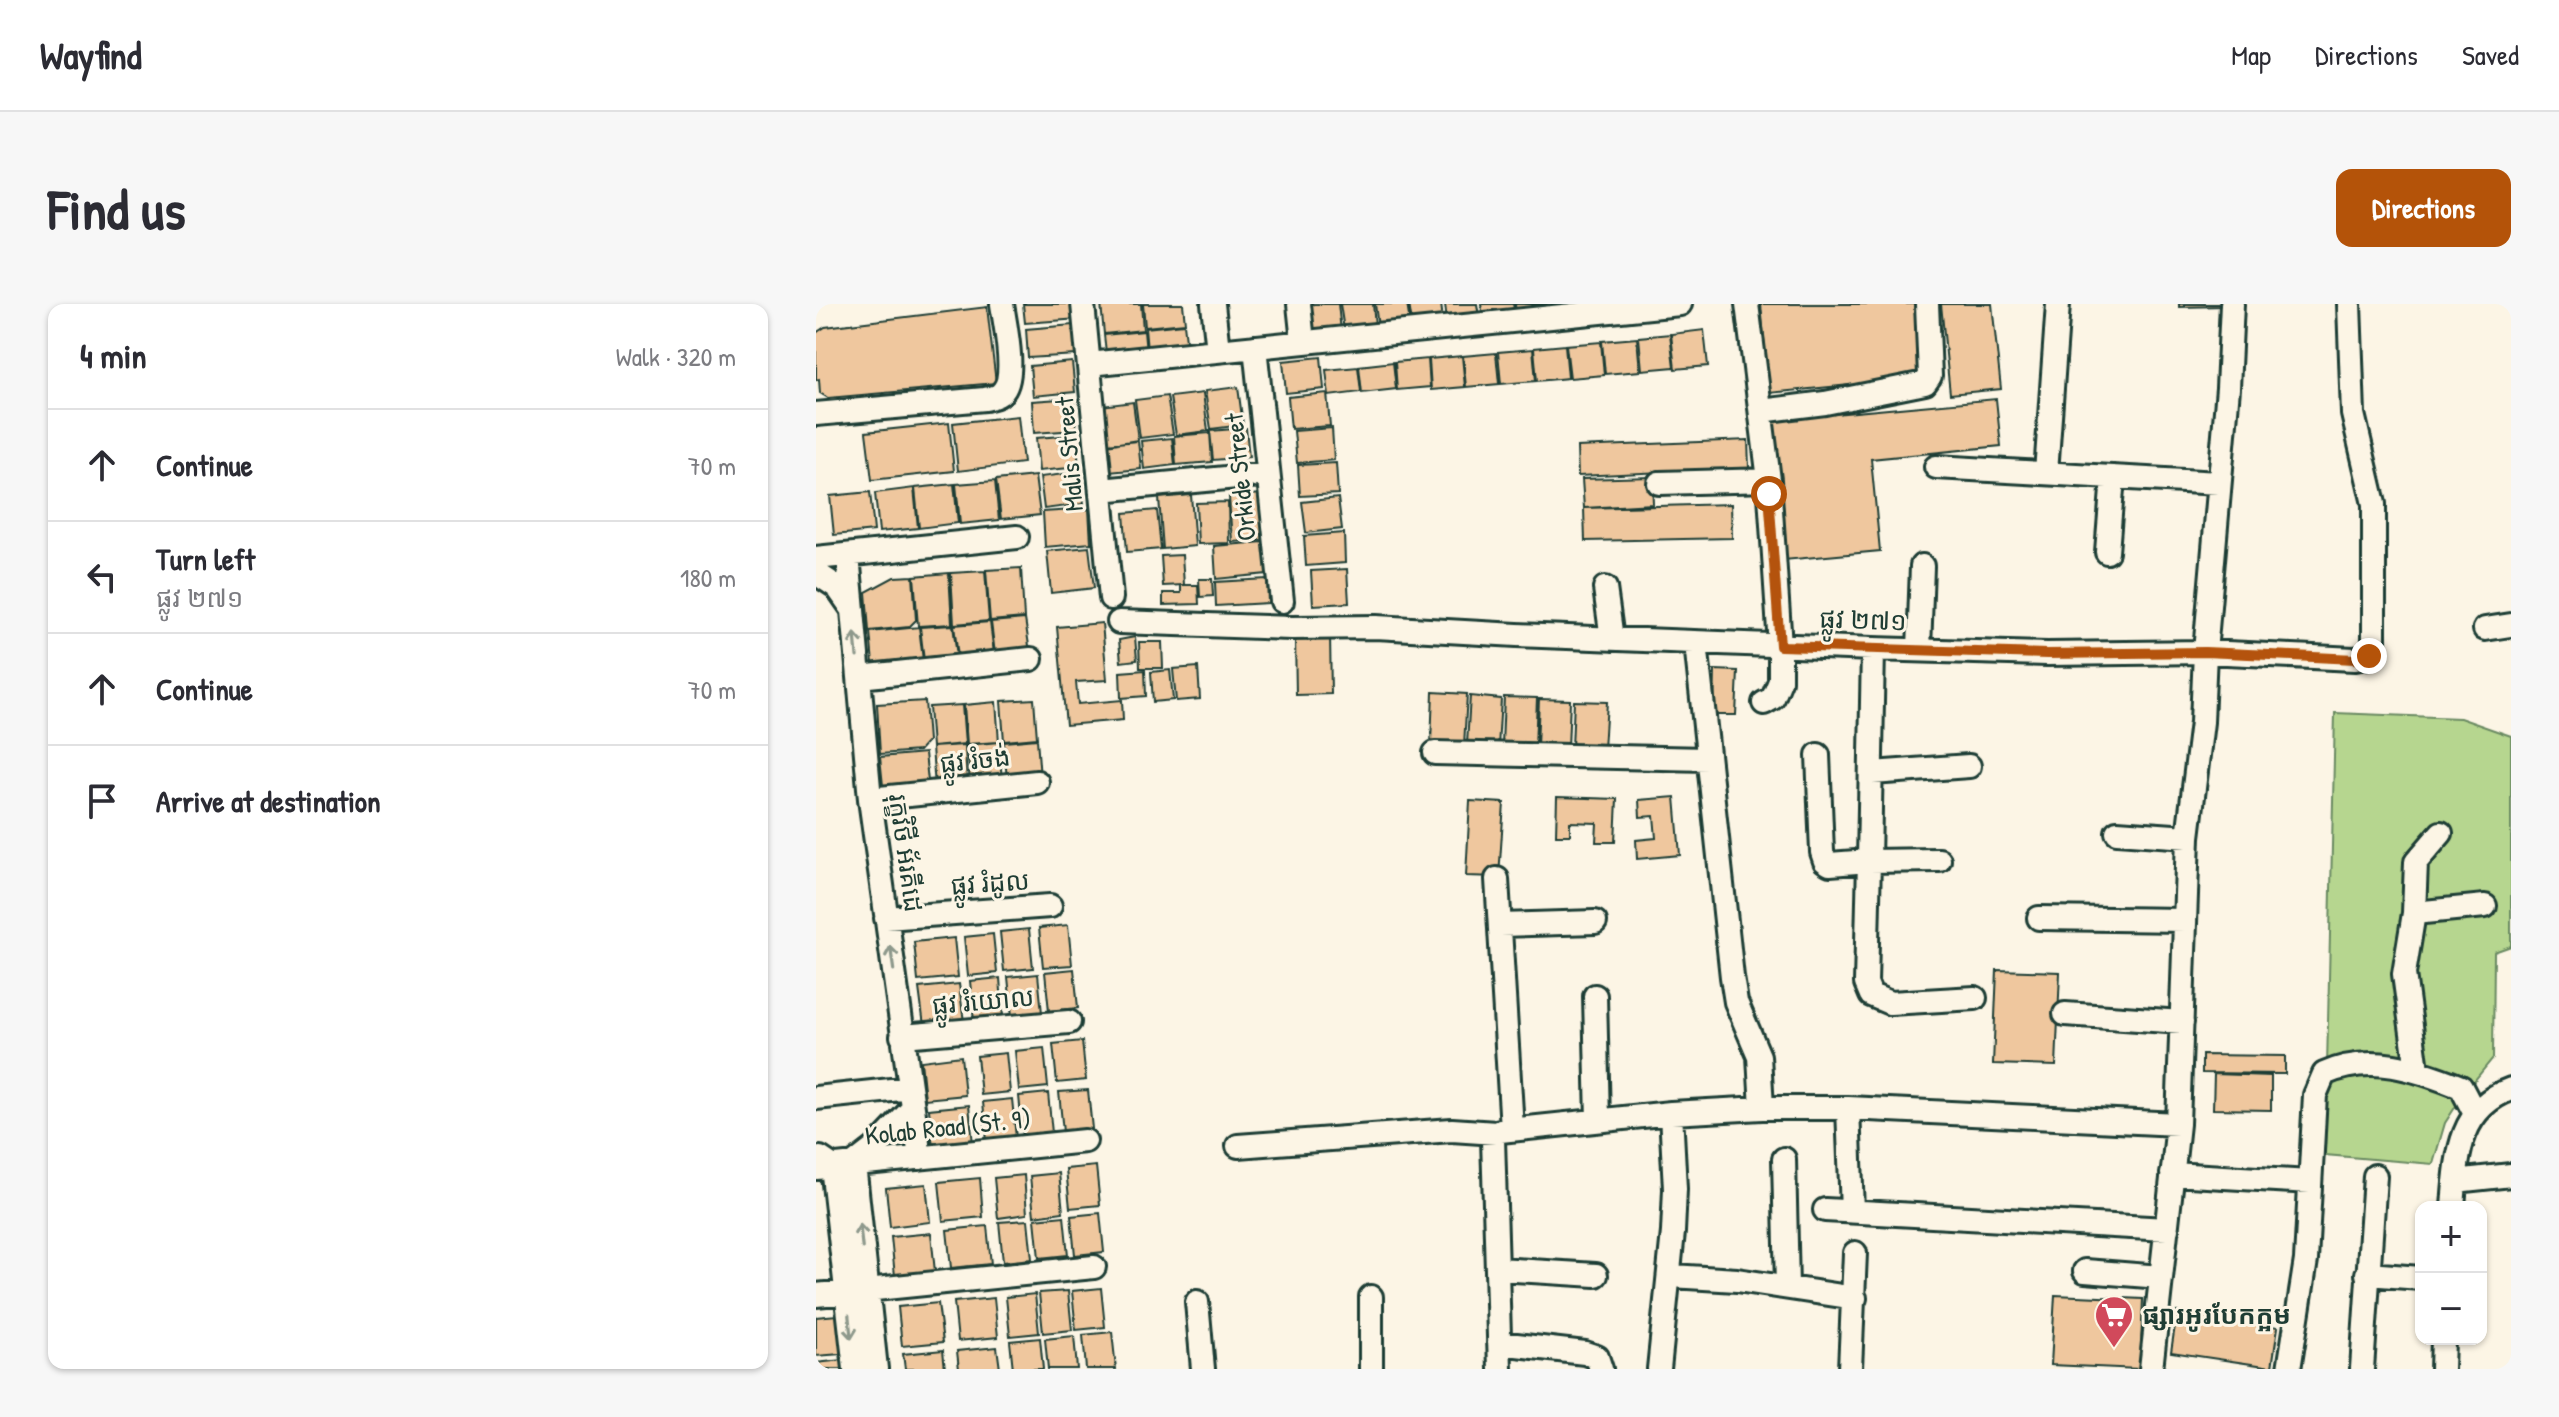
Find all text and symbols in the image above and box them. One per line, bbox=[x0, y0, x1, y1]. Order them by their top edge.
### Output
text: Wayfind bbox=[40, 29, 142, 81]
text: Map bbox=[2231, 36, 2271, 74]
text: Directions bbox=[2315, 36, 2418, 74]
text: Saved bbox=[2462, 36, 2519, 74]
button: Directions bbox=[2336, 169, 2511, 247]
text: Find us bbox=[48, 171, 186, 246]
text: 4 min bbox=[80, 333, 147, 379]
text: Walk · 320 m bbox=[616, 339, 736, 374]
street label: Malis Street bbox=[1046, 394, 1091, 513]
street label: Orkide Street bbox=[1215, 410, 1264, 543]
icon: ahead bbox=[80, 443, 124, 487]
text: Continue bbox=[156, 445, 253, 485]
text: 70 m bbox=[688, 448, 736, 483]
route start bbox=[1751, 476, 1787, 512]
text: Turn left bbox=[156, 539, 255, 579]
icon: left bbox=[80, 555, 124, 599]
text: 180 m bbox=[680, 560, 736, 595]
text: ផ្លូវ ២៧១ bbox=[156, 580, 243, 615]
street label: ផ្លូវ ២៧១ bbox=[1819, 600, 1907, 645]
one-way arrow bbox=[848, 632, 863, 658]
route end bbox=[2351, 638, 2387, 674]
icon: ahead bbox=[80, 667, 124, 711]
text: Continue bbox=[156, 669, 253, 709]
text: 70 m bbox=[688, 672, 736, 707]
street label: ផ្លូវ រំចង់ bbox=[938, 738, 1013, 787]
icon: arrive bbox=[80, 779, 124, 823]
text: Arrive at destination bbox=[156, 781, 381, 821]
street label: រុក្ខវិថី អ័រគីដេ bbox=[881, 791, 932, 915]
street label: ផ្លូវ រំដូល bbox=[949, 862, 1031, 909]
one-way arrow bbox=[884, 946, 899, 972]
street label: ផ្លូវ រំយោល bbox=[930, 979, 1036, 1029]
street label: Kolab Road (St. 9) bbox=[863, 1100, 1033, 1153]
map controls bbox=[2415, 1201, 2487, 1345]
button: + bbox=[2415, 1201, 2487, 1273]
one-way arrow bbox=[854, 1223, 869, 1250]
button: − bbox=[2415, 1273, 2487, 1345]
supermarket icon: ផ្សារអូរបែកក្អម bbox=[2093, 1294, 2135, 1349]
place label: ផ្សារអូរបែកក្អម bbox=[2142, 1297, 2291, 1332]
one-way arrow bbox=[843, 1313, 858, 1340]

